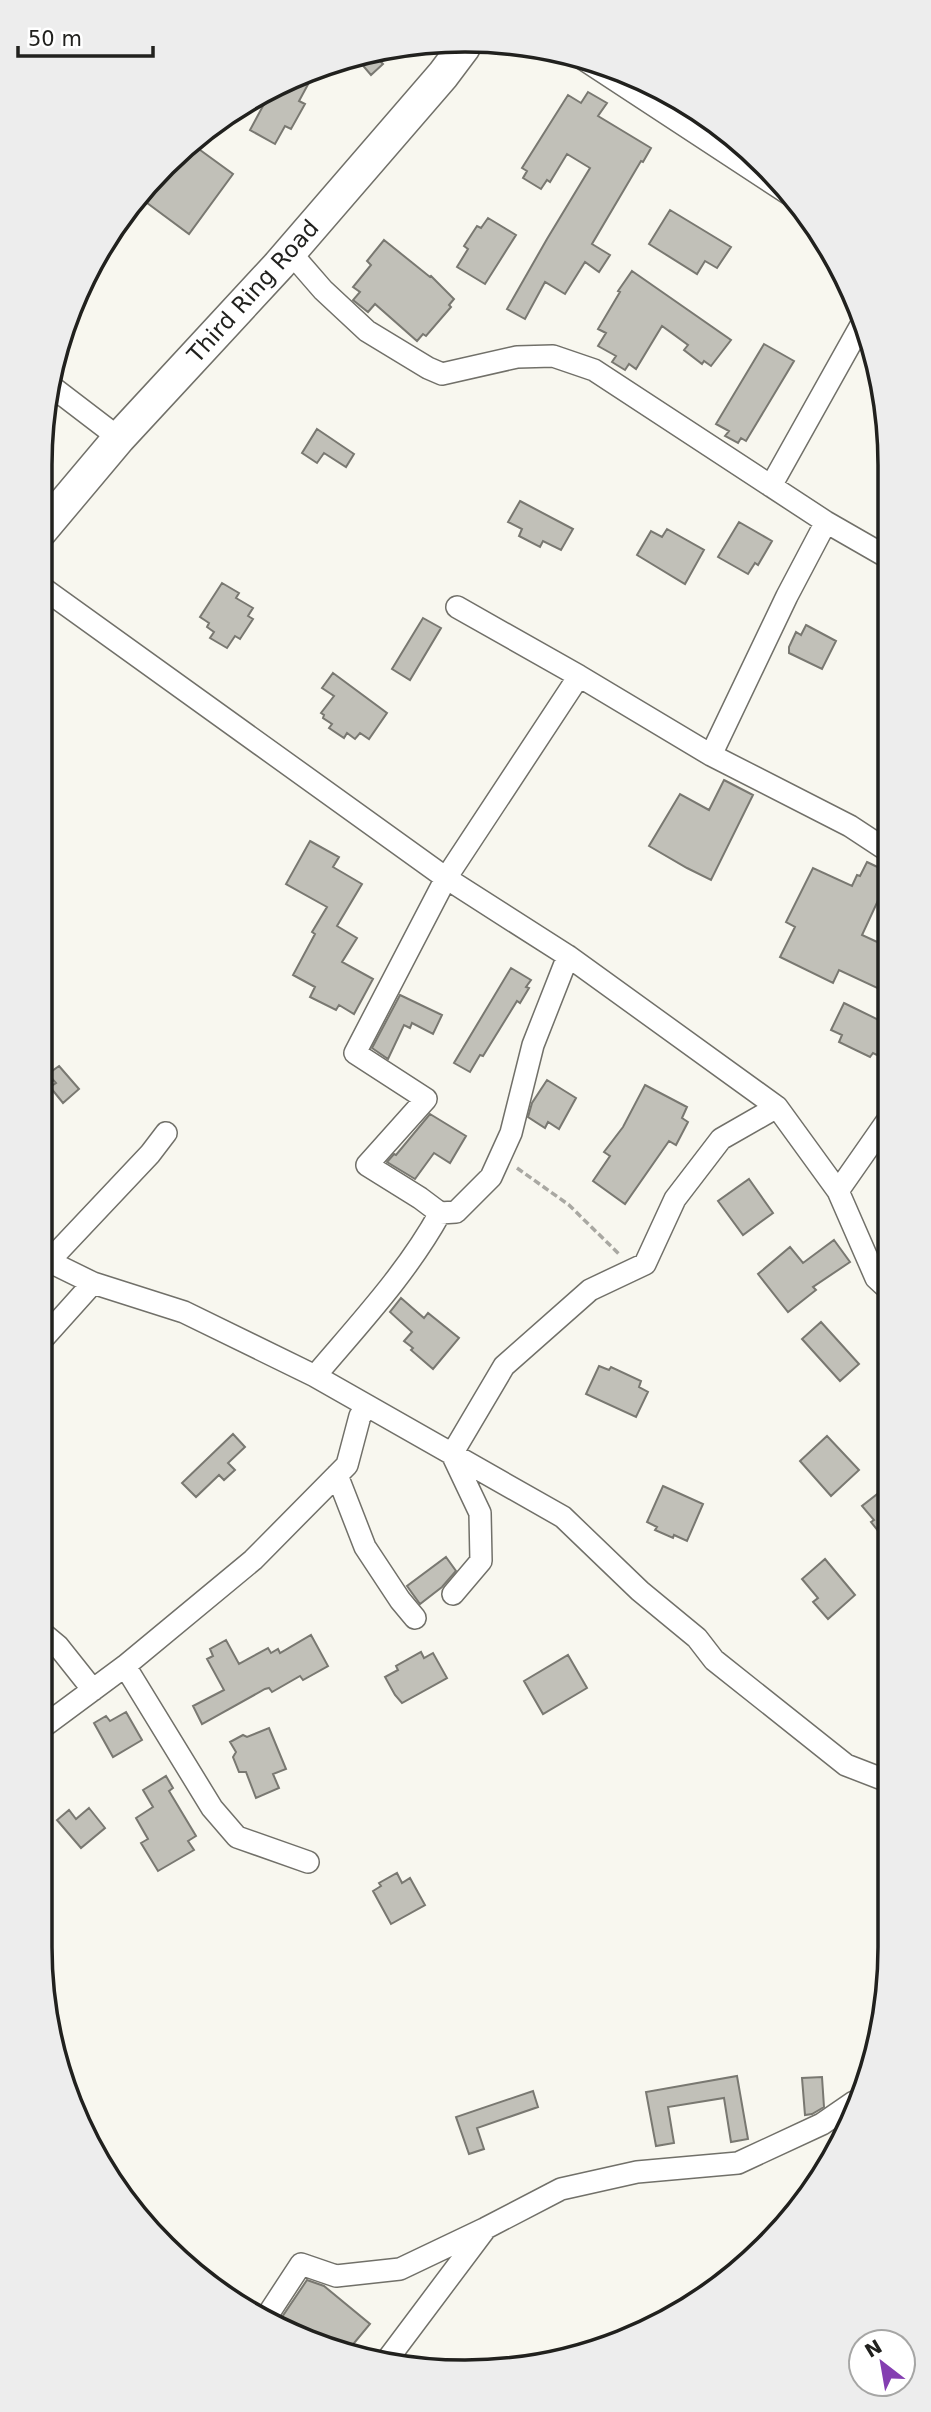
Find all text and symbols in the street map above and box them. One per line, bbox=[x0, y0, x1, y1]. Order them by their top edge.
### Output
scale bar bbox=[18, 14, 152, 58]
text: 50 m bbox=[28, 27, 82, 51]
street label: Third Ring Road bbox=[182, 214, 324, 368]
north arrow bbox=[847, 2328, 917, 2398]
text: N bbox=[861, 2335, 886, 2362]

